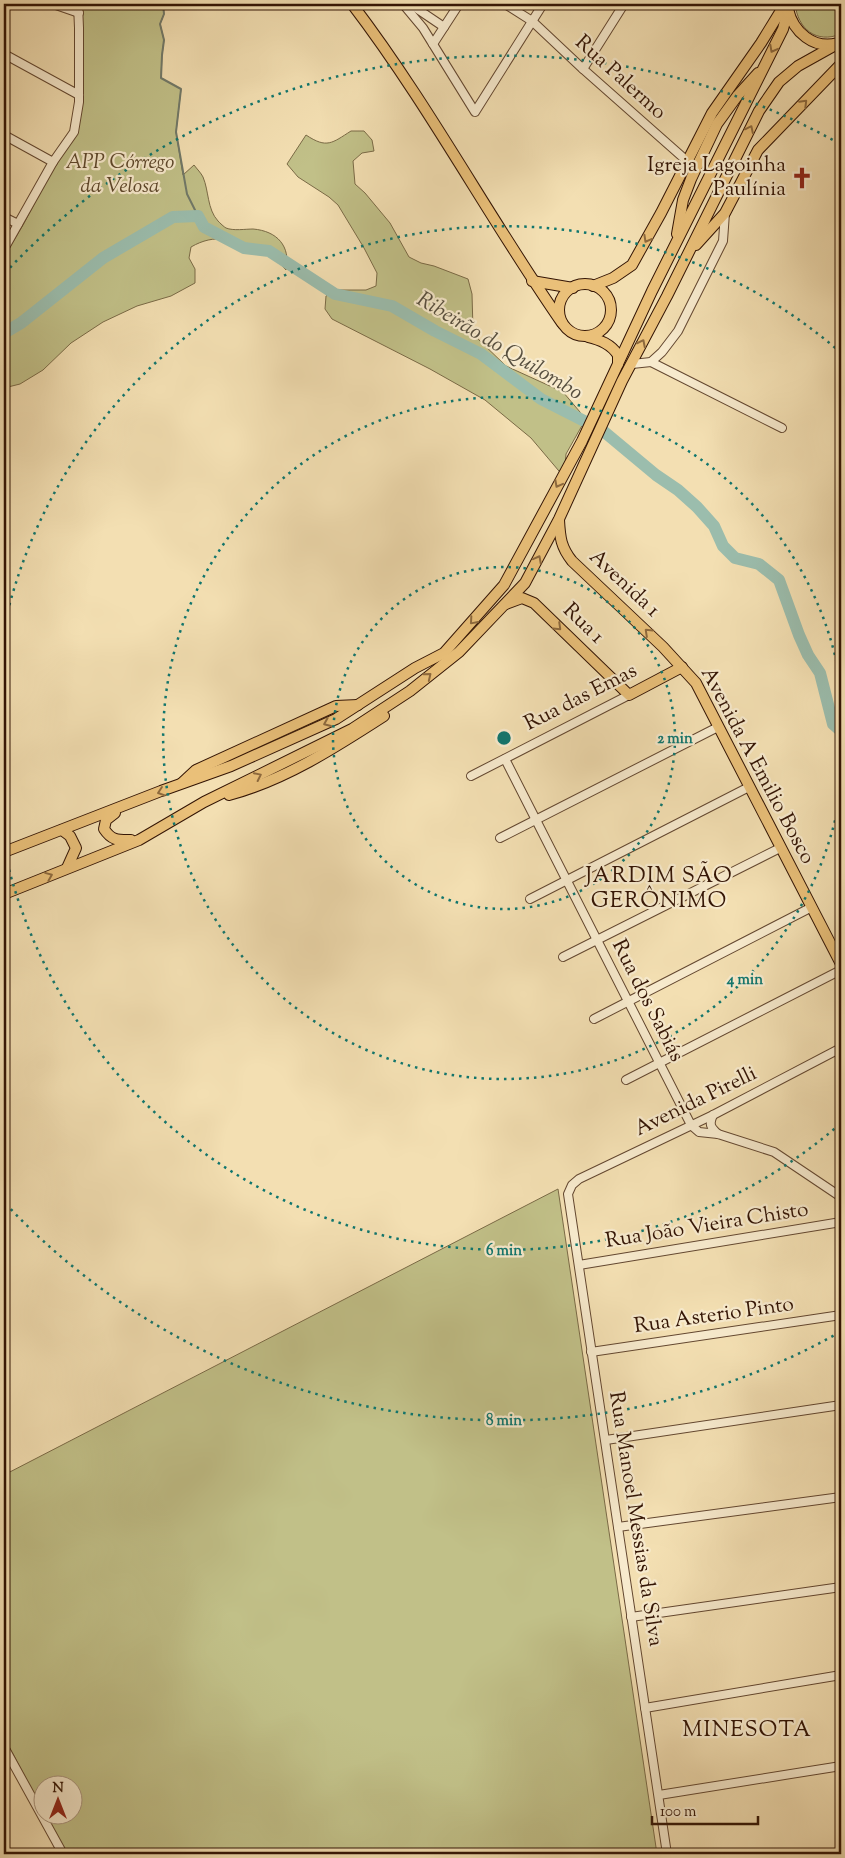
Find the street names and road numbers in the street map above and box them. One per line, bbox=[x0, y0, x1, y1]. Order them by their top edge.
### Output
street label: Rua Palermo bbox=[568, 29, 672, 127]
street label: Avenida 1 bbox=[582, 543, 666, 625]
street label: Rua 1 bbox=[555, 597, 611, 651]
street label: Rua das Emas bbox=[519, 657, 643, 739]
street label: Avenida A Emilio Bosco bbox=[692, 662, 822, 870]
street label: Rua dos Sabiás bbox=[603, 935, 691, 1067]
street label: Avenida Pirelli bbox=[630, 1059, 762, 1145]
street label: Rua João Vieira Chisto bbox=[603, 1195, 811, 1257]
street label: Rua Asterio Pinto bbox=[632, 1290, 796, 1342]
street label: Rua Manoel Messias da Silva bbox=[600, 1389, 670, 1649]

